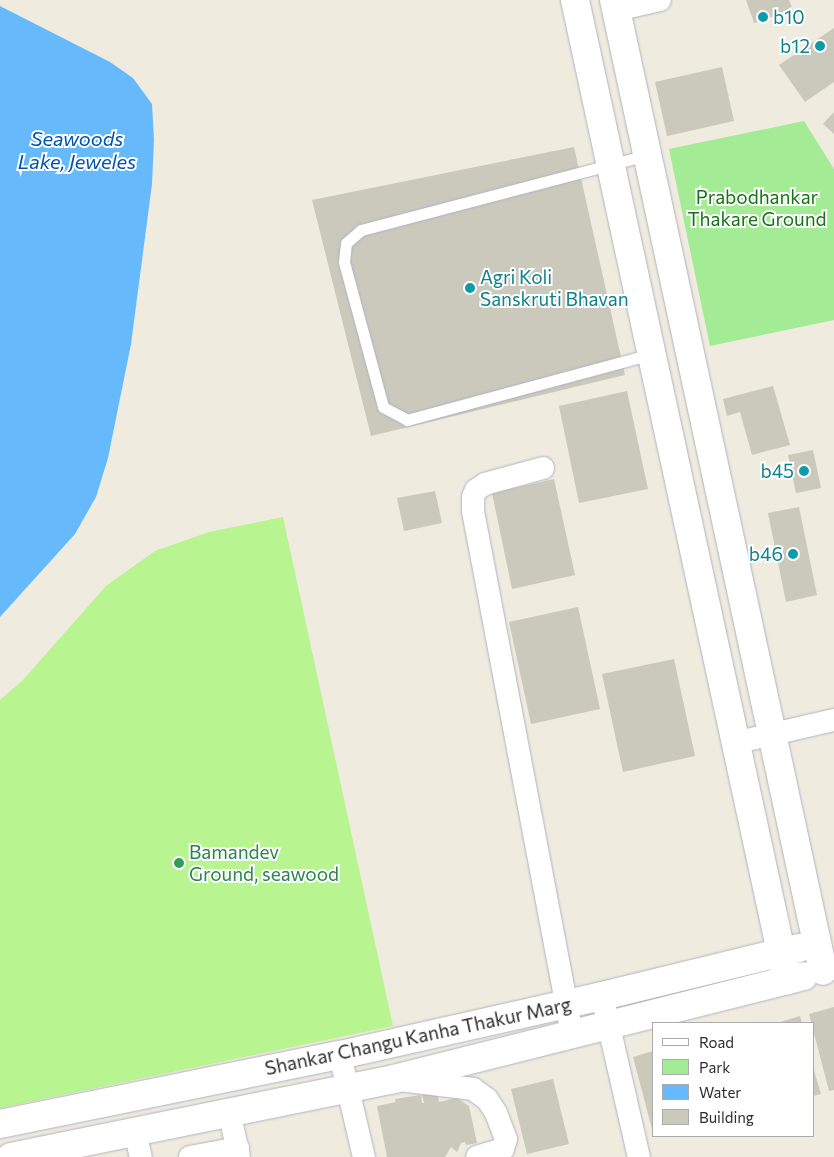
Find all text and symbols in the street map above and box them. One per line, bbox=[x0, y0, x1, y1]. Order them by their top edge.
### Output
place label: b10 bbox=[773, 6, 805, 28]
marker: b10 bbox=[757, 11, 769, 23]
place label: b12 bbox=[780, 35, 810, 57]
marker: b12 bbox=[814, 40, 826, 52]
water label: Seawoods Lake, Jeweles bbox=[18, 126, 136, 173]
park label: Prabodhankar Thakare Ground bbox=[687, 186, 827, 230]
place label: Agri Koli Sanskruti Bhavan bbox=[480, 266, 629, 310]
marker: Agri Koli Sanskruti Bhavan bbox=[464, 282, 476, 294]
place label: b45 bbox=[760, 460, 794, 482]
marker: b45 bbox=[798, 465, 810, 477]
place label: b46 bbox=[749, 543, 783, 565]
marker: b46 bbox=[787, 548, 799, 560]
place label: Bamandev Ground, seawood bbox=[189, 841, 339, 885]
marker: Bamandev Ground, seawood bbox=[173, 857, 185, 869]
street label: Shankar Changu Kanha Thakur Marg bbox=[263, 992, 573, 1080]
legend bbox=[652, 1022, 814, 1137]
text: Road bbox=[699, 1033, 734, 1051]
text: Park bbox=[699, 1058, 730, 1076]
text: Water bbox=[699, 1083, 741, 1101]
text: Building bbox=[699, 1108, 754, 1126]

